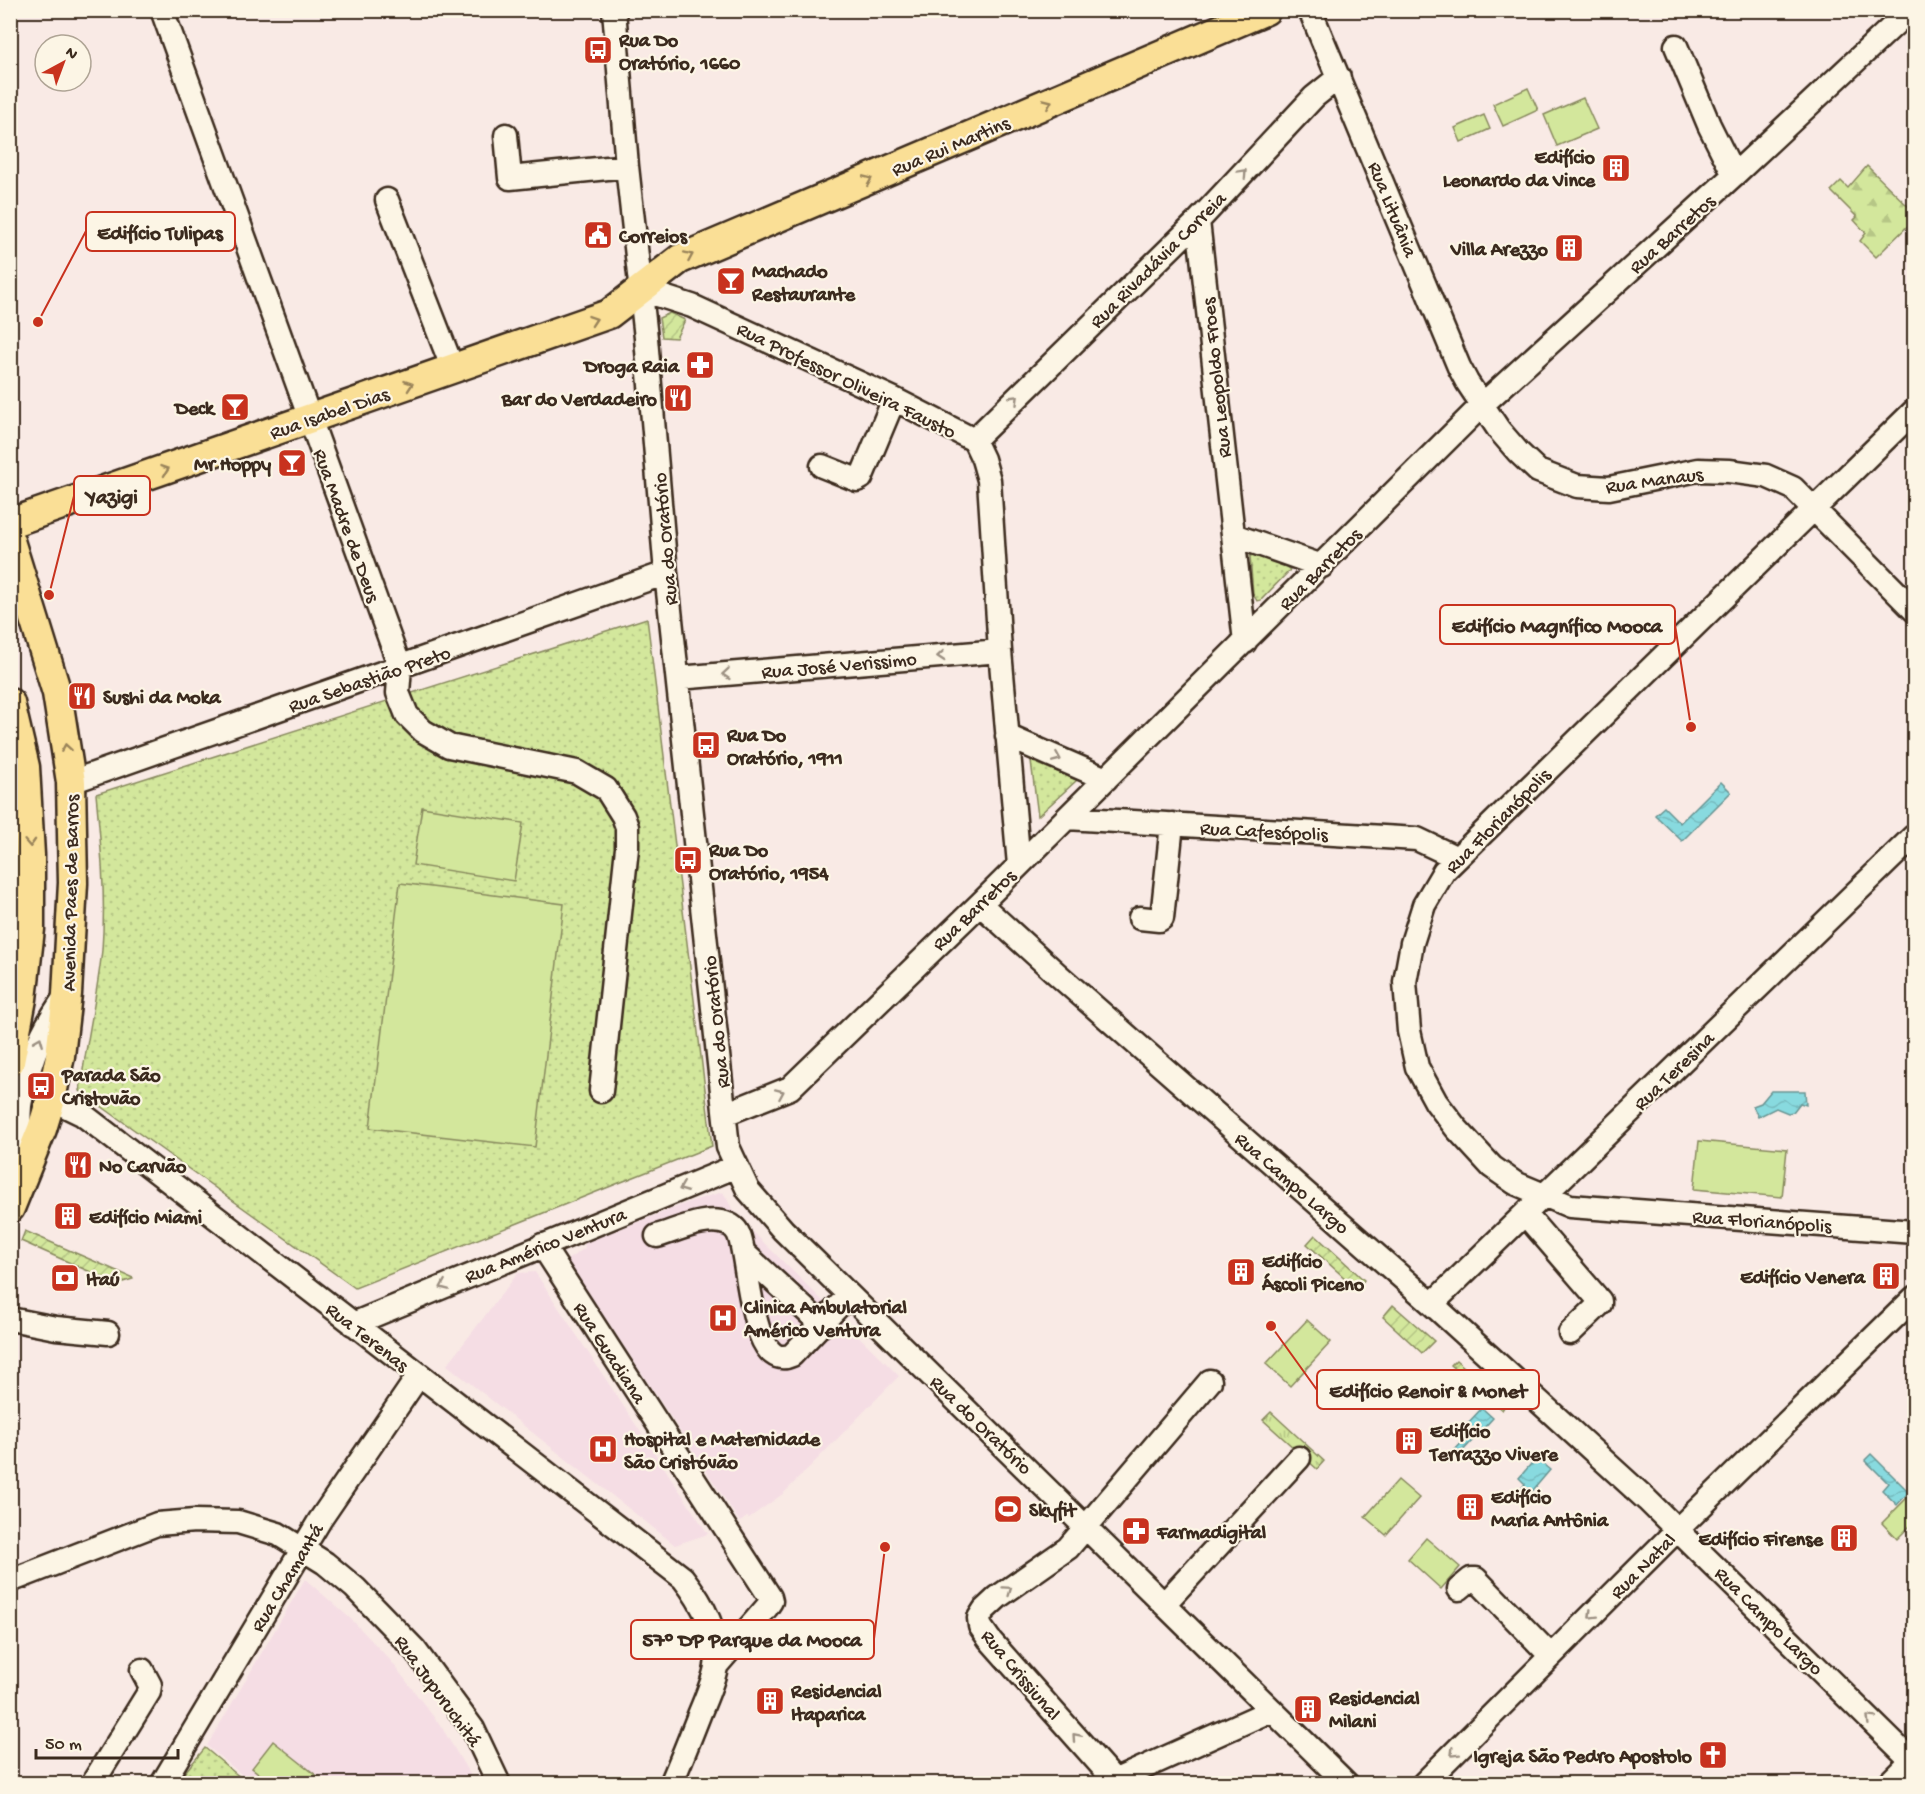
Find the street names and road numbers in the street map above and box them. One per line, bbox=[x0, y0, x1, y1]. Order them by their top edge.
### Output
street label: Rua Rui Martins bbox=[889, 113, 1014, 183]
street label: Rua Lituânia bbox=[1361, 159, 1421, 262]
street label: Rua Rivadávia Correia bbox=[1086, 188, 1233, 334]
street label: Rua Barretos bbox=[1626, 191, 1721, 280]
street label: Rua Leopoldo Froes bbox=[1199, 296, 1238, 459]
street label: Rua Professor Oliveira Fausto bbox=[732, 319, 959, 445]
street label: Rua Isabel Dias bbox=[267, 384, 393, 447]
street label: Rua Madre de Deus bbox=[306, 446, 383, 607]
street label: Rua Manaus bbox=[1604, 464, 1705, 501]
street label: Rua do Oratório bbox=[650, 471, 685, 606]
street label: Rua Barretos bbox=[1275, 524, 1368, 617]
street label: Rua Sebastião Preto bbox=[286, 643, 454, 720]
street label: Rua José Verissimo bbox=[761, 649, 918, 686]
street label: Rua Florianópolis bbox=[1442, 765, 1557, 880]
street label: Avenida Paes de Barros bbox=[59, 794, 86, 992]
street label: Rua Cafesópolis bbox=[1199, 819, 1329, 848]
street label: Rua Barretos bbox=[929, 865, 1023, 957]
street label: Rua do Oratório bbox=[700, 954, 737, 1089]
street label: Rua Teresina bbox=[1630, 1028, 1721, 1117]
street label: Rua Campo Largo bbox=[1229, 1129, 1353, 1241]
street label: Rua Américo Ventura bbox=[462, 1204, 631, 1290]
street label: Rua Florianópolis bbox=[1691, 1207, 1833, 1240]
street label: Rua Terenas bbox=[320, 1299, 412, 1379]
street label: Rua Guadiana bbox=[567, 1299, 650, 1410]
street label: Rua do Oratório bbox=[924, 1372, 1035, 1481]
street label: Rua Chamantá bbox=[248, 1520, 331, 1637]
street label: Rua Natal bbox=[1607, 1530, 1682, 1605]
street label: Rua Campo Largo bbox=[1708, 1563, 1827, 1682]
street label: Rua Crissiunal bbox=[975, 1626, 1064, 1726]
street label: Rua Jupuruchitá bbox=[388, 1632, 485, 1753]

